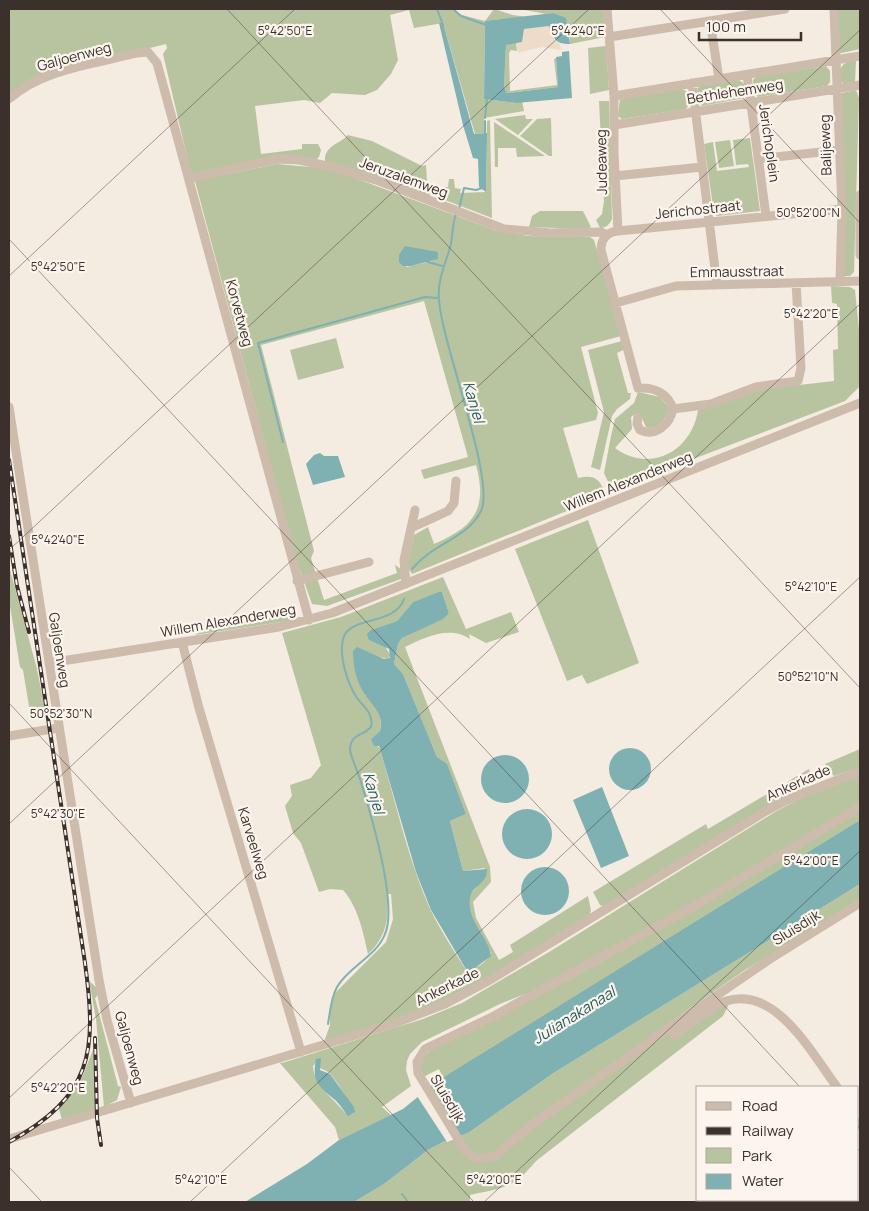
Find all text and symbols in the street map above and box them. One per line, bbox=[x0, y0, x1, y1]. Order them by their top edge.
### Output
scale bar bbox=[699, 10, 802, 42]
text: 100 m bbox=[706, 16, 746, 37]
text: 5°42'50"E bbox=[258, 22, 312, 39]
text: 5°42'40"E bbox=[551, 22, 605, 39]
street label: Galjoenweg bbox=[35, 37, 113, 75]
street label: Bethlehemweg bbox=[685, 74, 785, 108]
street label: Jerichoplein bbox=[755, 103, 785, 183]
street label: Balijeweg bbox=[814, 114, 836, 176]
street label: Judeaweg bbox=[591, 129, 611, 195]
street label: Jeruzalemweg bbox=[357, 152, 451, 202]
street label: Jerichostraat bbox=[654, 195, 742, 223]
text: 50°52'00"N bbox=[776, 204, 840, 221]
text: 5°42'50"E bbox=[31, 258, 85, 275]
street label: Emmausstraat bbox=[690, 261, 785, 281]
street label: Korvetweg bbox=[222, 277, 258, 349]
text: 5°42'20"E bbox=[784, 305, 838, 322]
water label: Kanjel bbox=[458, 379, 491, 428]
street label: Willem Alexanderweg bbox=[561, 447, 695, 515]
text: 5°42'40"E bbox=[31, 531, 85, 548]
text: 5°42'10"E bbox=[785, 578, 837, 595]
street label: Willem Alexanderweg bbox=[159, 599, 297, 641]
street label: Galjoenweg bbox=[45, 611, 75, 689]
text: 50°52'10"N bbox=[778, 668, 838, 685]
text: 50°52'30"N bbox=[30, 705, 92, 722]
street label: Ankerkade bbox=[763, 759, 833, 805]
water label: Kanjel bbox=[358, 770, 391, 819]
text: 5°42'30"E bbox=[31, 805, 85, 822]
street label: Karveelweg bbox=[234, 805, 274, 881]
text: 5°42'00"E bbox=[784, 852, 839, 869]
street label: Sluisdijk bbox=[769, 904, 824, 949]
street label: Ankerkade bbox=[412, 962, 482, 1010]
water label: Julianakanaal bbox=[529, 980, 621, 1049]
street label: Galjoenweg bbox=[111, 1009, 149, 1087]
street label: Sluisdijk bbox=[426, 1070, 470, 1126]
text: 5°42'20"E bbox=[31, 1079, 85, 1096]
legend bbox=[696, 1086, 859, 1201]
text: Road bbox=[742, 1095, 778, 1116]
text: Railway bbox=[742, 1120, 794, 1141]
text: Park bbox=[742, 1145, 772, 1166]
text: Water bbox=[742, 1170, 784, 1191]
text: 5°42'10"E bbox=[175, 1171, 227, 1188]
text: 5°42'00"E bbox=[467, 1171, 522, 1188]

